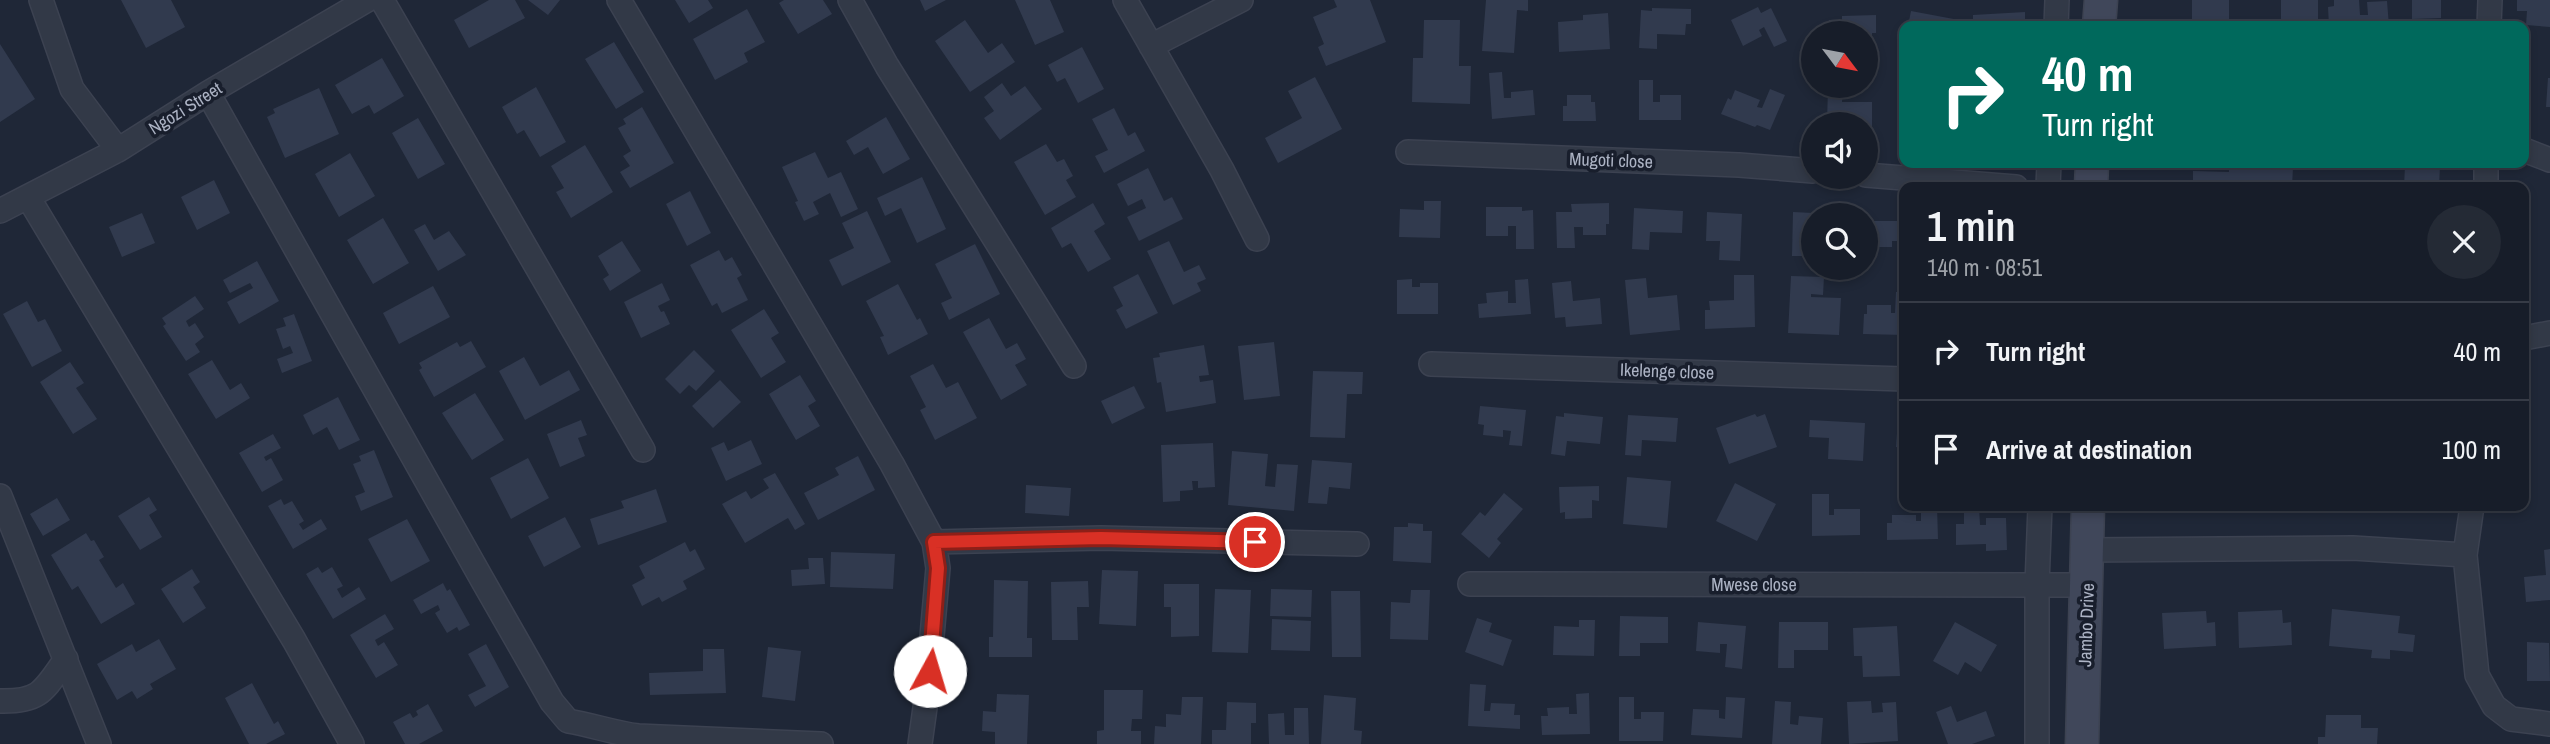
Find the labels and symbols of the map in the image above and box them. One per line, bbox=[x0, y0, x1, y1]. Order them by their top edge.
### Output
north arrow bbox=[1801, 21, 1878, 98]
street label: Ngozi Street bbox=[144, 76, 226, 140]
street label: Mugoti close bbox=[1569, 146, 1653, 174]
street label: Ikelenge close bbox=[1619, 357, 1715, 385]
pin bbox=[1225, 512, 1285, 572]
street label: Mwese close bbox=[1711, 572, 1797, 597]
street label: Jambo Drive bbox=[2072, 583, 2100, 667]
position arrow bbox=[893, 634, 967, 708]

